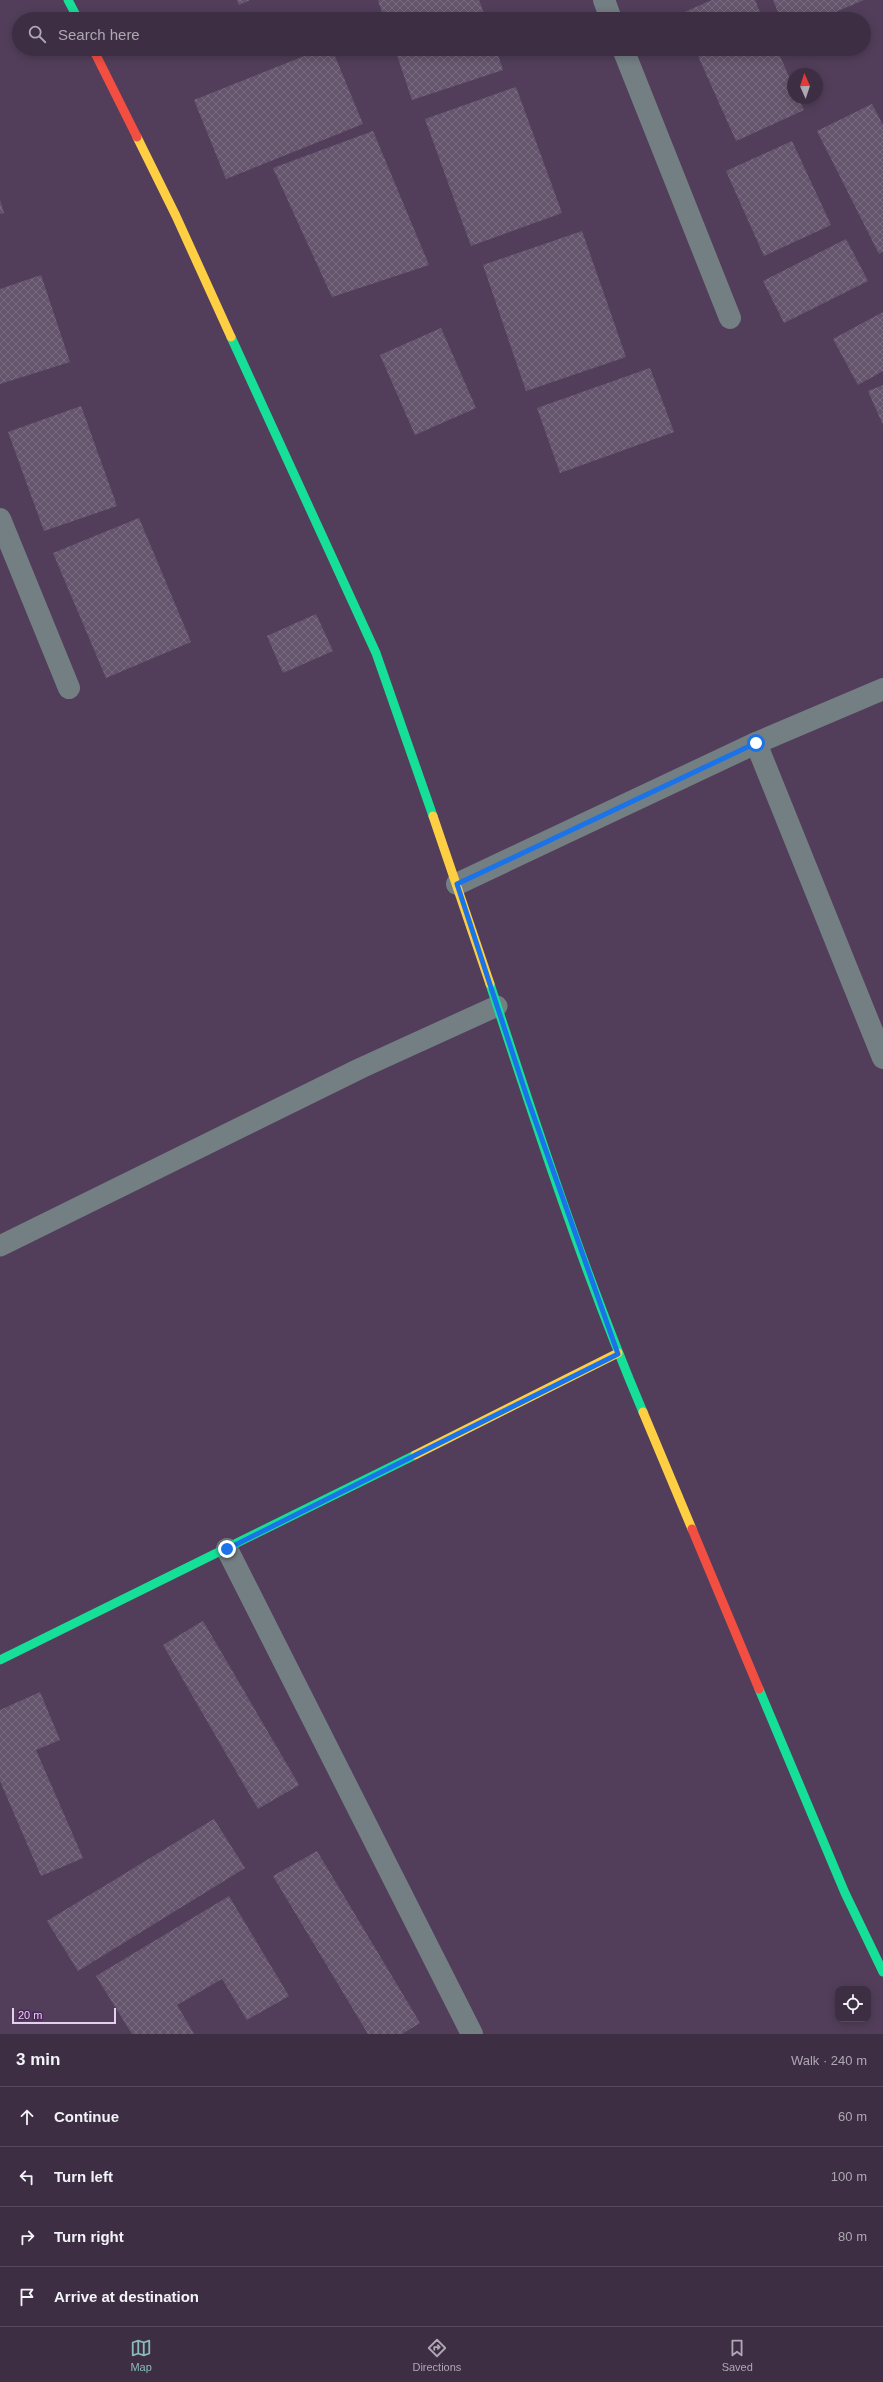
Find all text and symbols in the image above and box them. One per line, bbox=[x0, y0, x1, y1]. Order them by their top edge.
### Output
search box bbox=[12, 12, 871, 56]
icon: search bbox=[26, 23, 48, 45]
text: Search here bbox=[58, 26, 140, 43]
north arrow bbox=[787, 68, 823, 104]
route start bbox=[747, 734, 765, 752]
route end bbox=[218, 1540, 236, 1558]
map controls bbox=[835, 1986, 871, 2022]
button: locate bbox=[835, 1986, 871, 2022]
scale bar bbox=[12, 2006, 116, 2025]
text: 20 m bbox=[18, 2009, 42, 2021]
text: 3 min bbox=[16, 2050, 60, 2069]
text: Walk · 240 m bbox=[791, 2053, 867, 2068]
icon: ahead bbox=[16, 2106, 38, 2128]
text: Continue bbox=[54, 2108, 119, 2125]
text: 60 m bbox=[838, 2109, 867, 2124]
icon: left bbox=[16, 2166, 38, 2188]
text: Turn left bbox=[54, 2168, 113, 2185]
text: 100 m bbox=[831, 2169, 867, 2184]
icon: right bbox=[16, 2226, 38, 2248]
text: Turn right bbox=[54, 2228, 124, 2245]
text: 80 m bbox=[838, 2229, 867, 2244]
icon: arrive bbox=[16, 2286, 38, 2308]
text: Arrive at destination bbox=[54, 2288, 199, 2305]
tab: Map bbox=[130, 2337, 152, 2373]
tab: Directions bbox=[412, 2337, 461, 2373]
tab: Saved bbox=[722, 2337, 753, 2373]

